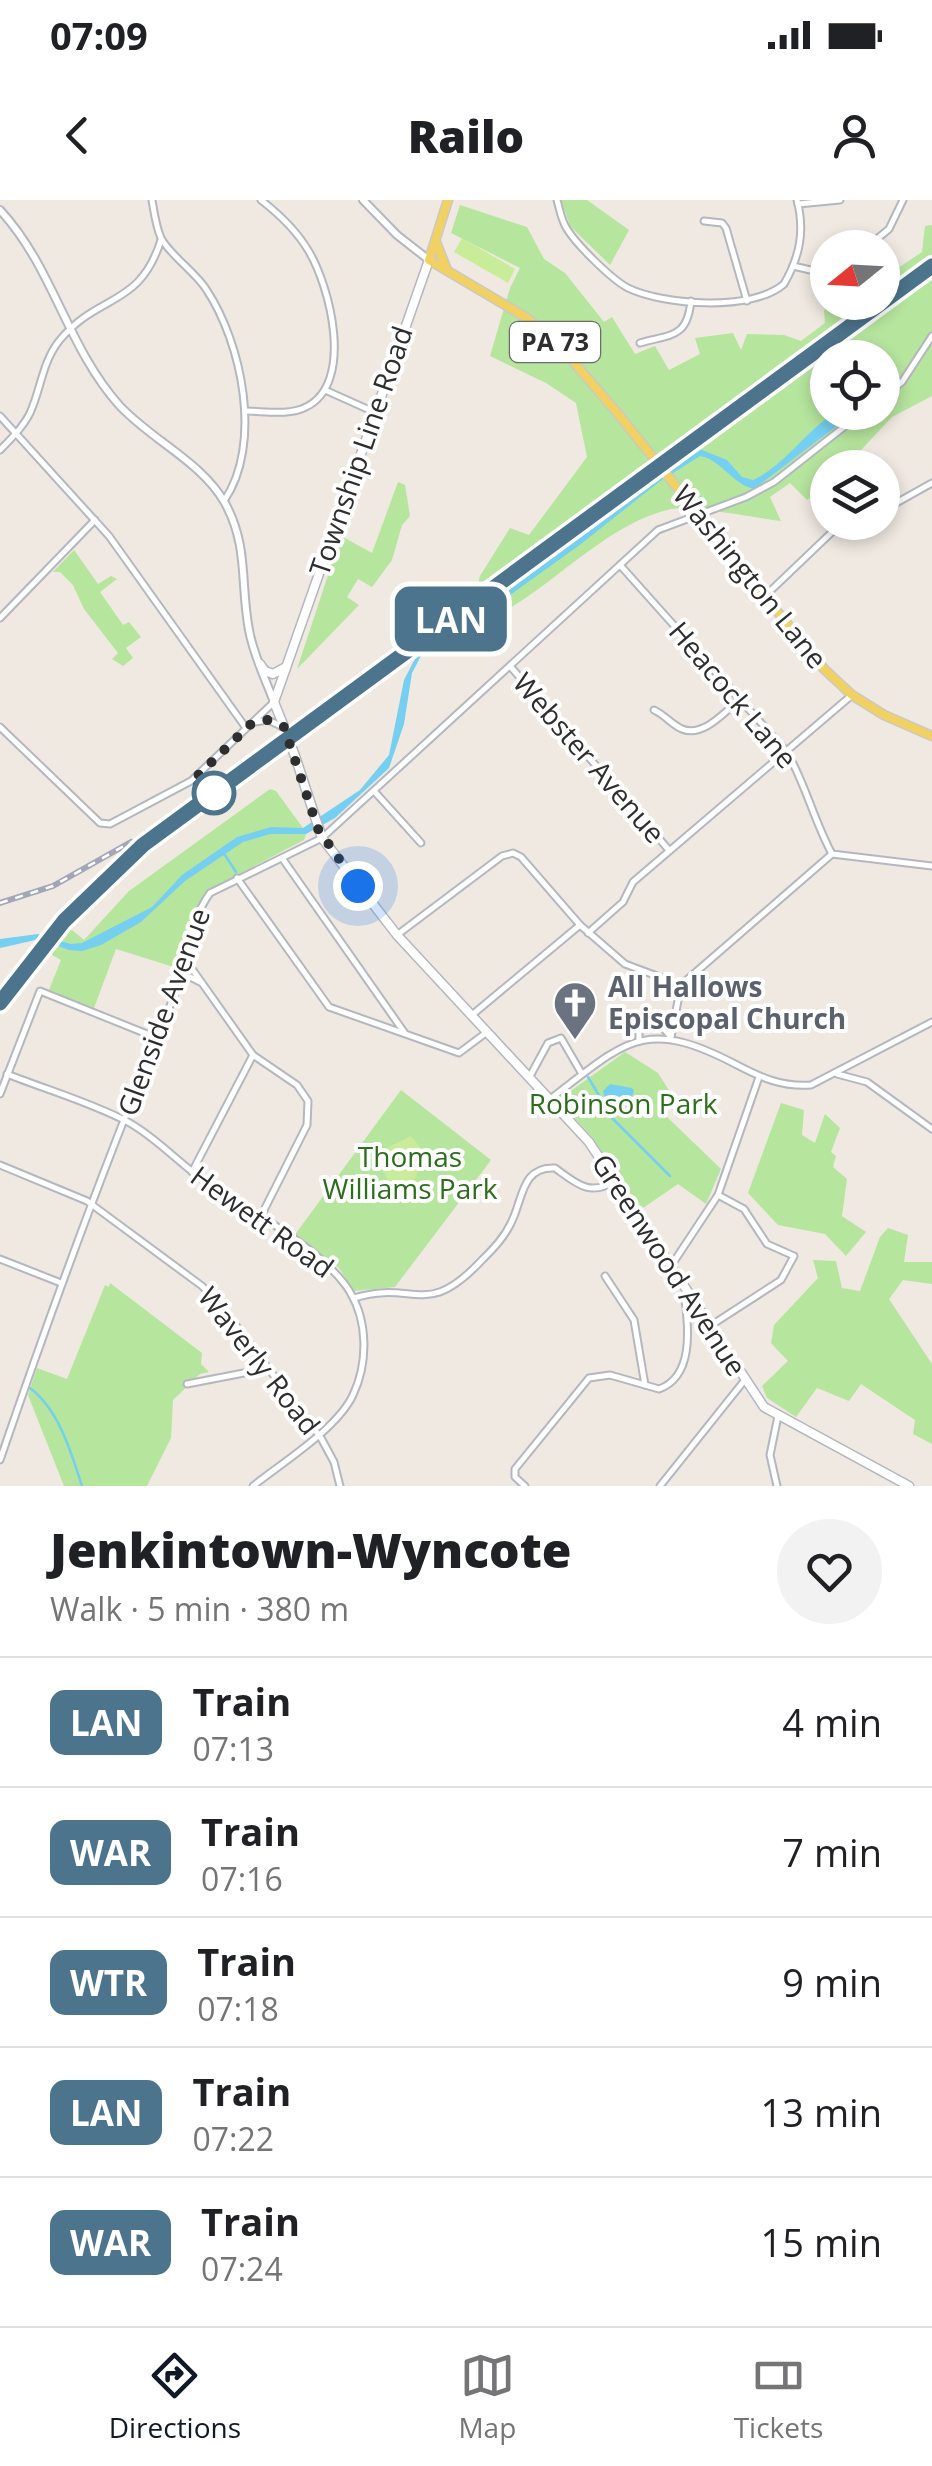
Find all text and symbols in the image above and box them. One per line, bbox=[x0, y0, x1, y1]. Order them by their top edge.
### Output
text: 07:09 bbox=[50, 9, 148, 61]
text: Railo bbox=[408, 105, 524, 166]
icon: back bbox=[50, 108, 105, 163]
icon: person bbox=[827, 108, 882, 163]
north arrow bbox=[810, 230, 900, 320]
map controls bbox=[810, 230, 900, 540]
street label: Township Line Road bbox=[299, 321, 421, 581]
road number: PA 73 bbox=[510, 322, 600, 362]
button: locate bbox=[810, 340, 900, 430]
button: layers bbox=[810, 450, 900, 540]
street label: Washington Lane bbox=[665, 477, 837, 676]
line badge: LAN bbox=[394, 586, 508, 652]
text: LAN bbox=[415, 596, 487, 643]
street label: Heacock Lane bbox=[661, 613, 806, 776]
street label: Webster Avenue bbox=[505, 664, 674, 851]
unlabelled marker bbox=[193, 772, 235, 814]
your location bbox=[333, 861, 383, 911]
street label: Glenside Avenue bbox=[108, 903, 218, 1121]
place label: All Hallows Episcopal Church bbox=[608, 967, 846, 1037]
church icon: All Hallows Episcopal Church bbox=[552, 980, 598, 1041]
park label: Robinson Park bbox=[529, 1084, 718, 1122]
park label: Thomas Williams Park bbox=[323, 1137, 498, 1207]
street label: Greenwood Avenue bbox=[584, 1146, 756, 1383]
street label: Hewett Road bbox=[184, 1156, 342, 1286]
street label: Waverly Road bbox=[190, 1279, 329, 1442]
text: Jenkintown-Wyncote bbox=[50, 1517, 571, 1582]
button: heart bbox=[777, 1519, 882, 1624]
text: Walk · 5 min · 380 m bbox=[50, 1587, 349, 1630]
text: Train bbox=[192, 1675, 291, 1727]
text: 4 min bbox=[782, 1696, 882, 1748]
text: LAN bbox=[70, 1699, 142, 1746]
text: 07:13 bbox=[192, 1727, 274, 1770]
text: Train bbox=[201, 1805, 300, 1857]
text: 7 min bbox=[782, 1826, 882, 1878]
text: WAR bbox=[70, 1829, 151, 1876]
text: 07:16 bbox=[201, 1857, 283, 1900]
text: Train bbox=[197, 1935, 296, 1987]
text: 9 min bbox=[782, 1956, 882, 2008]
text: WTR bbox=[70, 1959, 147, 2006]
text: 07:18 bbox=[197, 1987, 279, 2030]
text: Train bbox=[192, 2065, 291, 2117]
text: 13 min bbox=[761, 2086, 882, 2138]
text: LAN bbox=[70, 2089, 142, 2136]
text: 07:22 bbox=[192, 2117, 274, 2160]
text: Train bbox=[201, 2195, 300, 2247]
text: 15 min bbox=[761, 2216, 882, 2268]
text: WAR bbox=[70, 2219, 151, 2266]
text: 07:24 bbox=[201, 2247, 283, 2290]
tab: Directions bbox=[109, 2348, 241, 2446]
tab: Map bbox=[458, 2348, 516, 2446]
tab: Tickets bbox=[734, 2348, 823, 2446]

